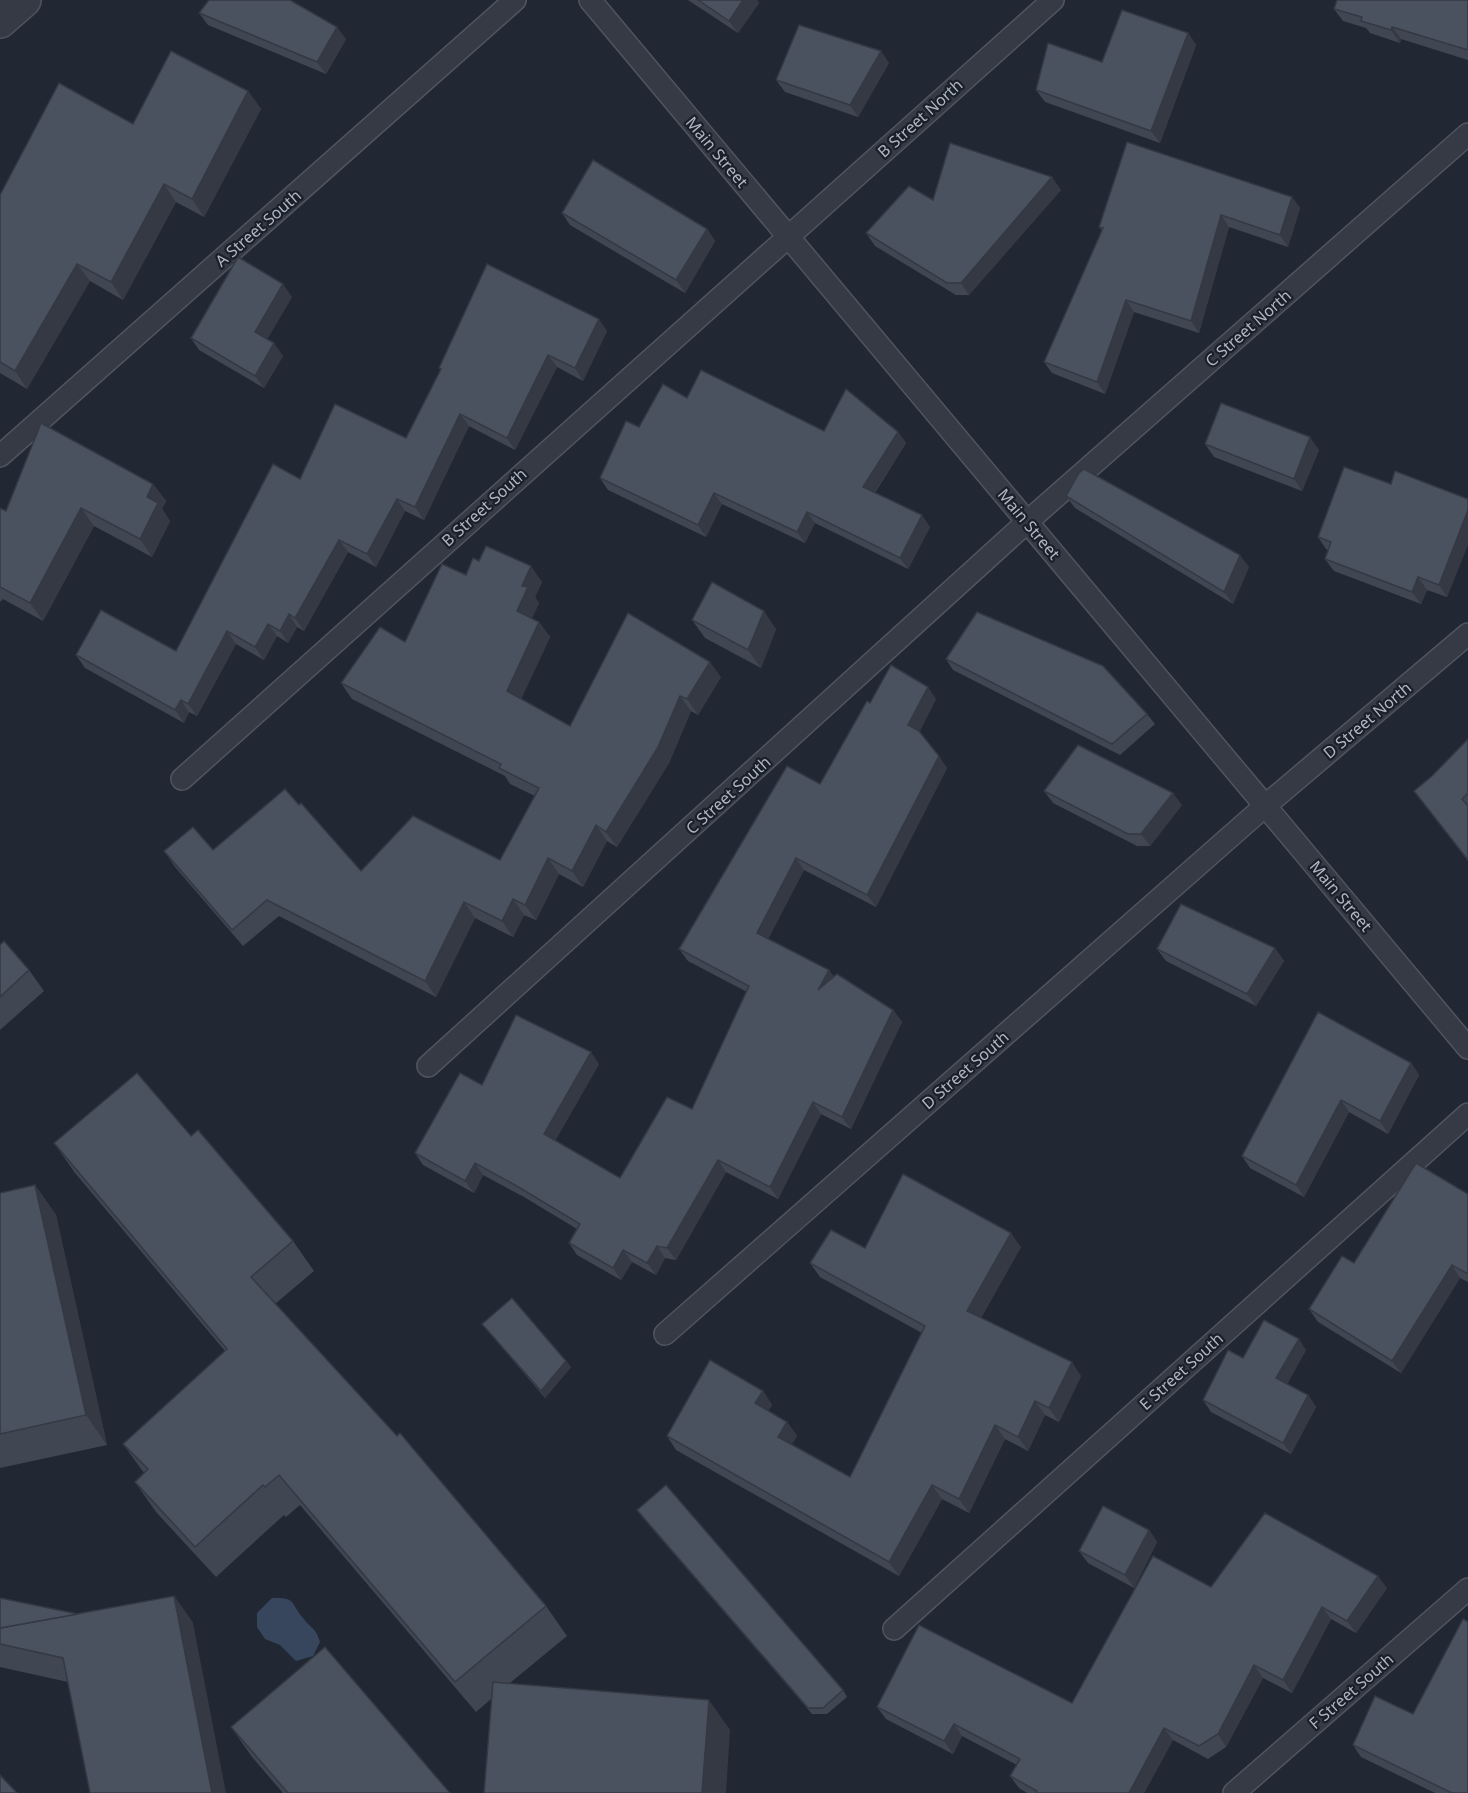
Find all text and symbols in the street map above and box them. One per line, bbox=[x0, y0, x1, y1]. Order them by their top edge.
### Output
street label: B Street North bbox=[873, 74, 967, 162]
street label: Main Street bbox=[681, 112, 753, 192]
street label: A Street South bbox=[210, 185, 306, 271]
street label: C Street North bbox=[1200, 285, 1296, 371]
street label: B Street South bbox=[437, 463, 531, 551]
street label: Main Street bbox=[993, 484, 1065, 564]
street label: D Street North bbox=[1318, 677, 1416, 763]
street label: C Street South bbox=[681, 751, 775, 839]
street label: Main Street bbox=[1305, 856, 1377, 936]
street label: D Street South bbox=[917, 1026, 1013, 1114]
street label: E Street South bbox=[1134, 1327, 1228, 1415]
street label: F Street South bbox=[1304, 1648, 1398, 1734]

